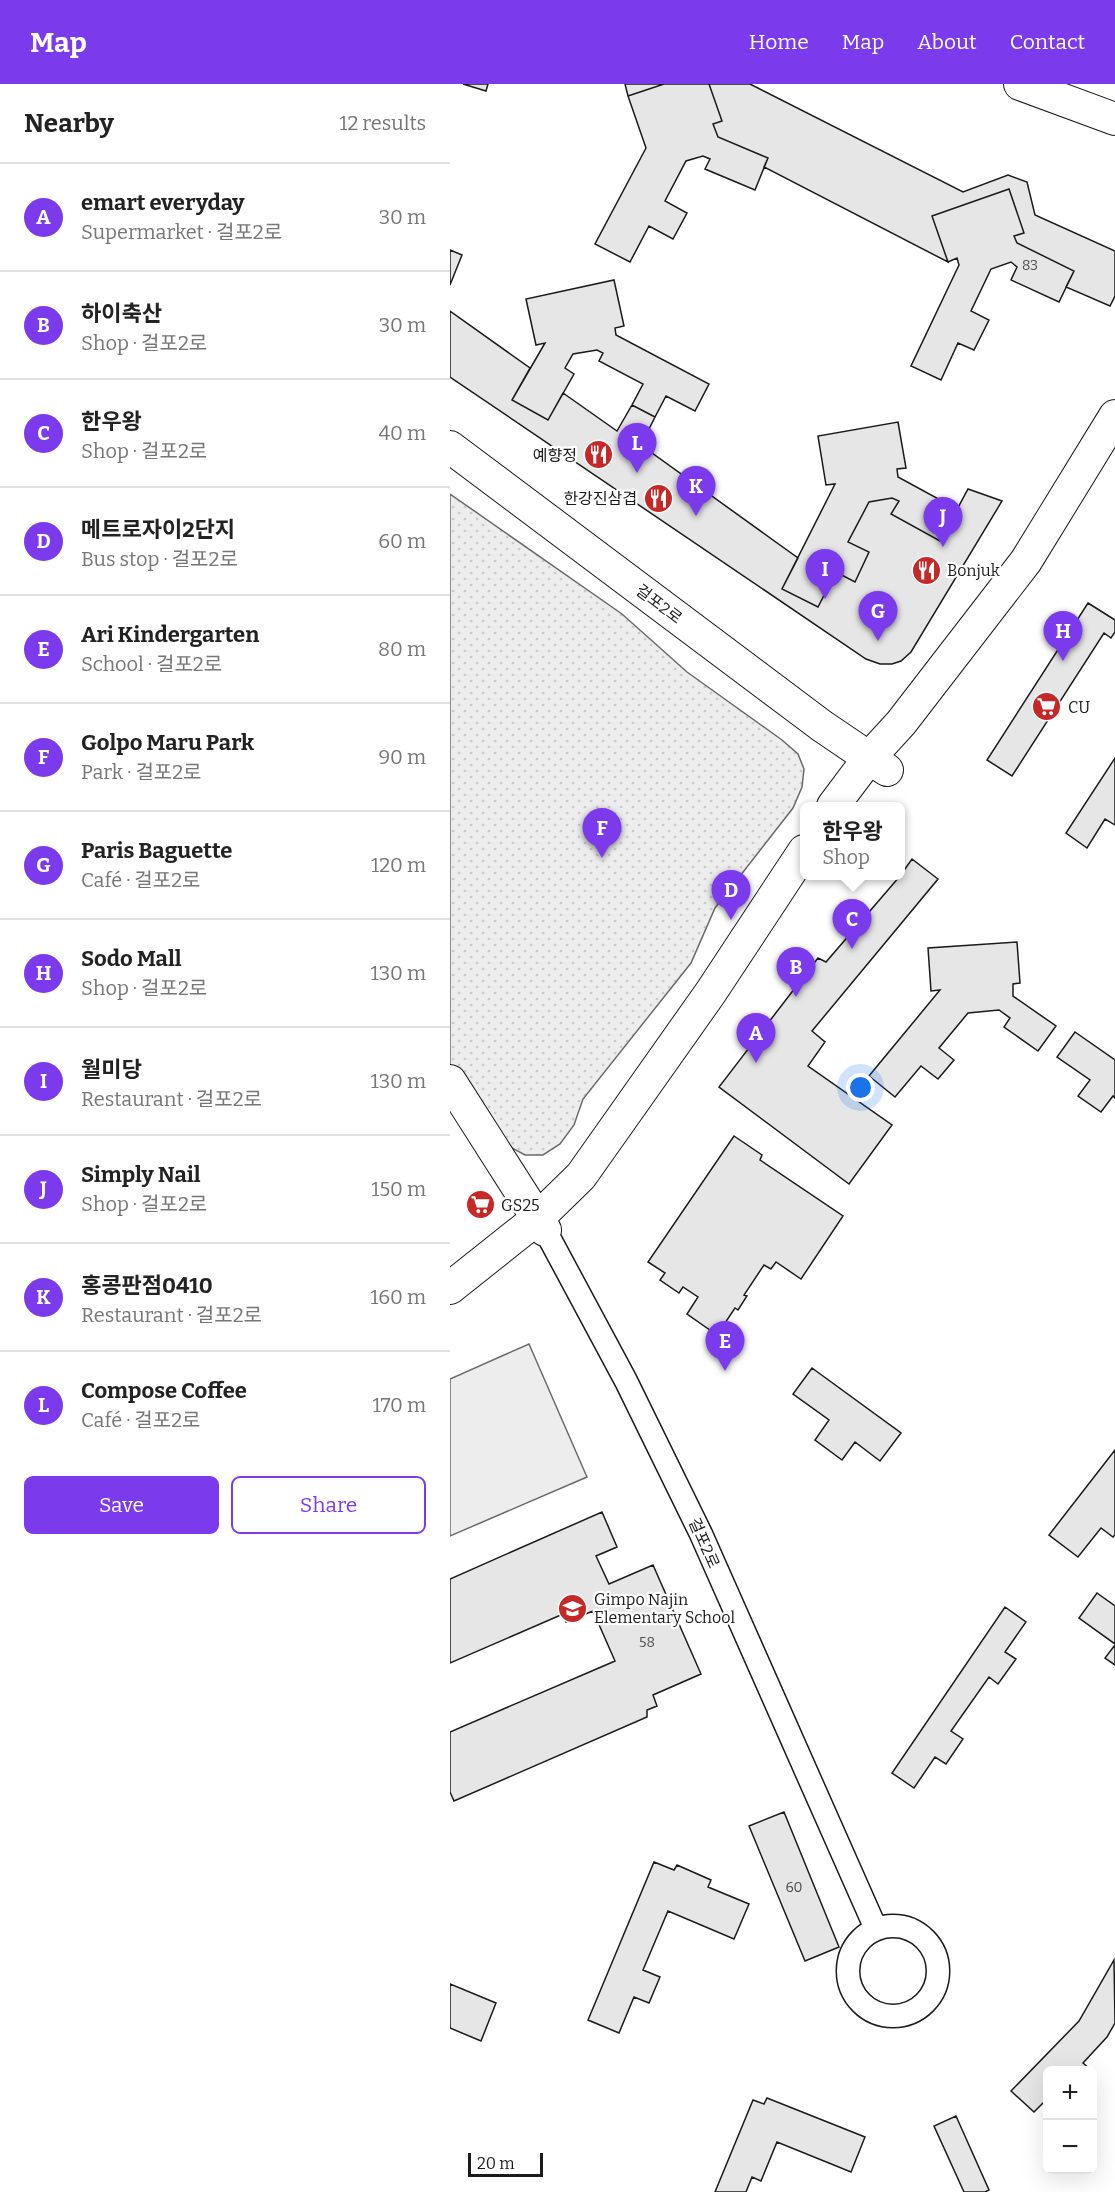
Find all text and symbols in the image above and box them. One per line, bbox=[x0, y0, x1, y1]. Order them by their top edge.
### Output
text: Map bbox=[30, 26, 87, 59]
text: Home bbox=[749, 29, 809, 55]
text: Map bbox=[842, 29, 884, 55]
text: About bbox=[917, 29, 977, 55]
text: Contact bbox=[1010, 29, 1085, 55]
text: Nearby bbox=[24, 108, 114, 139]
text: 12 results bbox=[339, 111, 426, 135]
text: emart everyday bbox=[81, 189, 245, 216]
text: A bbox=[36, 205, 51, 229]
text: 30 m bbox=[379, 205, 426, 229]
text: Supermarket · 걸포2로 bbox=[81, 220, 282, 244]
house number: 83 bbox=[1022, 257, 1038, 274]
text: 하이축산 bbox=[81, 300, 162, 327]
text: B bbox=[37, 313, 50, 337]
text: 30 m bbox=[379, 313, 426, 337]
text: Shop · 걸포2로 bbox=[81, 331, 207, 355]
text: 한우왕 bbox=[81, 408, 142, 435]
text: C bbox=[37, 421, 50, 445]
text: 40 m bbox=[378, 421, 426, 445]
pin: L bbox=[618, 424, 657, 473]
text: Shop · 걸포2로 bbox=[81, 439, 207, 463]
restaurant icon: 예향정 bbox=[582, 439, 614, 471]
place label: 예향정 bbox=[533, 446, 577, 465]
pin: K bbox=[676, 466, 716, 516]
restaurant icon: 한강진삼겹 bbox=[642, 482, 674, 514]
place label: 한강진삼겹 bbox=[563, 489, 637, 508]
pin: J bbox=[924, 498, 962, 547]
text: 메트로자이2단지 bbox=[81, 516, 235, 543]
text: D bbox=[36, 529, 51, 553]
text: 60 m bbox=[378, 529, 426, 553]
text: Bus stop · 걸포2로 bbox=[81, 547, 238, 571]
pin: I bbox=[806, 550, 844, 599]
restaurant icon: Bonjuk bbox=[910, 554, 942, 586]
place label: Bonjuk bbox=[947, 561, 1000, 580]
street label: 걸포2로 bbox=[632, 581, 686, 628]
pin: G bbox=[858, 592, 898, 641]
pin: H bbox=[1044, 612, 1082, 661]
text: Ari Kindergarten bbox=[81, 621, 259, 648]
text: E bbox=[37, 637, 50, 661]
text: 80 m bbox=[378, 637, 426, 661]
text: School · 걸포2로 bbox=[81, 652, 222, 676]
supermarket icon: CU bbox=[1031, 691, 1063, 723]
place label: CU bbox=[1068, 698, 1090, 717]
text: Golpo Maru Park bbox=[81, 729, 254, 756]
text: F bbox=[38, 745, 49, 769]
text: 90 m bbox=[378, 745, 426, 769]
text: Park · 걸포2로 bbox=[81, 760, 201, 784]
popup bbox=[800, 802, 905, 880]
pin: F bbox=[582, 808, 622, 858]
text: 한우왕 bbox=[822, 818, 883, 845]
text: Paris Baguette bbox=[81, 837, 232, 864]
text: Shop bbox=[822, 845, 870, 869]
text: G bbox=[36, 853, 51, 877]
text: 120 m bbox=[371, 853, 426, 877]
text: Café · 걸포2로 bbox=[81, 868, 200, 892]
pin: D bbox=[712, 870, 750, 920]
pin: C bbox=[832, 900, 872, 949]
text: Sodo Mall bbox=[81, 945, 182, 972]
pin: B bbox=[776, 948, 816, 997]
text: H bbox=[36, 961, 51, 985]
text: 130 m bbox=[371, 961, 426, 985]
text: Shop · 걸포2로 bbox=[81, 976, 207, 1000]
pin: A bbox=[736, 1014, 776, 1063]
text: 월미당 bbox=[81, 1056, 142, 1083]
text: I bbox=[40, 1069, 47, 1093]
text: 130 m bbox=[371, 1069, 426, 1093]
your location bbox=[846, 1073, 875, 1102]
text: Restaurant · 걸포2로 bbox=[81, 1087, 262, 1111]
text: Simply Nail bbox=[81, 1161, 201, 1188]
text: J bbox=[40, 1177, 47, 1201]
text: 150 m bbox=[371, 1177, 426, 1201]
supermarket icon: GS25 bbox=[464, 1189, 496, 1221]
text: Shop · 걸포2로 bbox=[81, 1192, 207, 1216]
place label: GS25 bbox=[501, 1196, 540, 1215]
text: 홍콩판점0410 bbox=[81, 1272, 213, 1299]
text: K bbox=[36, 1285, 51, 1309]
text: 160 m bbox=[370, 1285, 426, 1309]
text: Restaurant · 걸포2로 bbox=[81, 1303, 262, 1327]
pin: E bbox=[706, 1322, 744, 1371]
text: Compose Coffee bbox=[81, 1377, 247, 1404]
text: L bbox=[38, 1393, 49, 1417]
text: 170 m bbox=[373, 1393, 426, 1417]
text: Café · 걸포2로 bbox=[81, 1408, 200, 1432]
button: Save bbox=[24, 1476, 219, 1534]
button: Share bbox=[231, 1476, 426, 1534]
street label: 걸포2로 bbox=[685, 1515, 724, 1571]
place label: Gimpo Najin Elementary School bbox=[594, 1590, 735, 1627]
school or university icon: Gimpo Najin Elementary School bbox=[557, 1592, 589, 1624]
house number: 58 bbox=[639, 1634, 655, 1651]
house number: 60 bbox=[785, 1879, 803, 1896]
map controls bbox=[1043, 2066, 1097, 2174]
button: + bbox=[1043, 2066, 1097, 2120]
button: − bbox=[1043, 2120, 1097, 2174]
scale bar bbox=[468, 2150, 543, 2178]
text: 20 m bbox=[477, 2154, 514, 2173]

